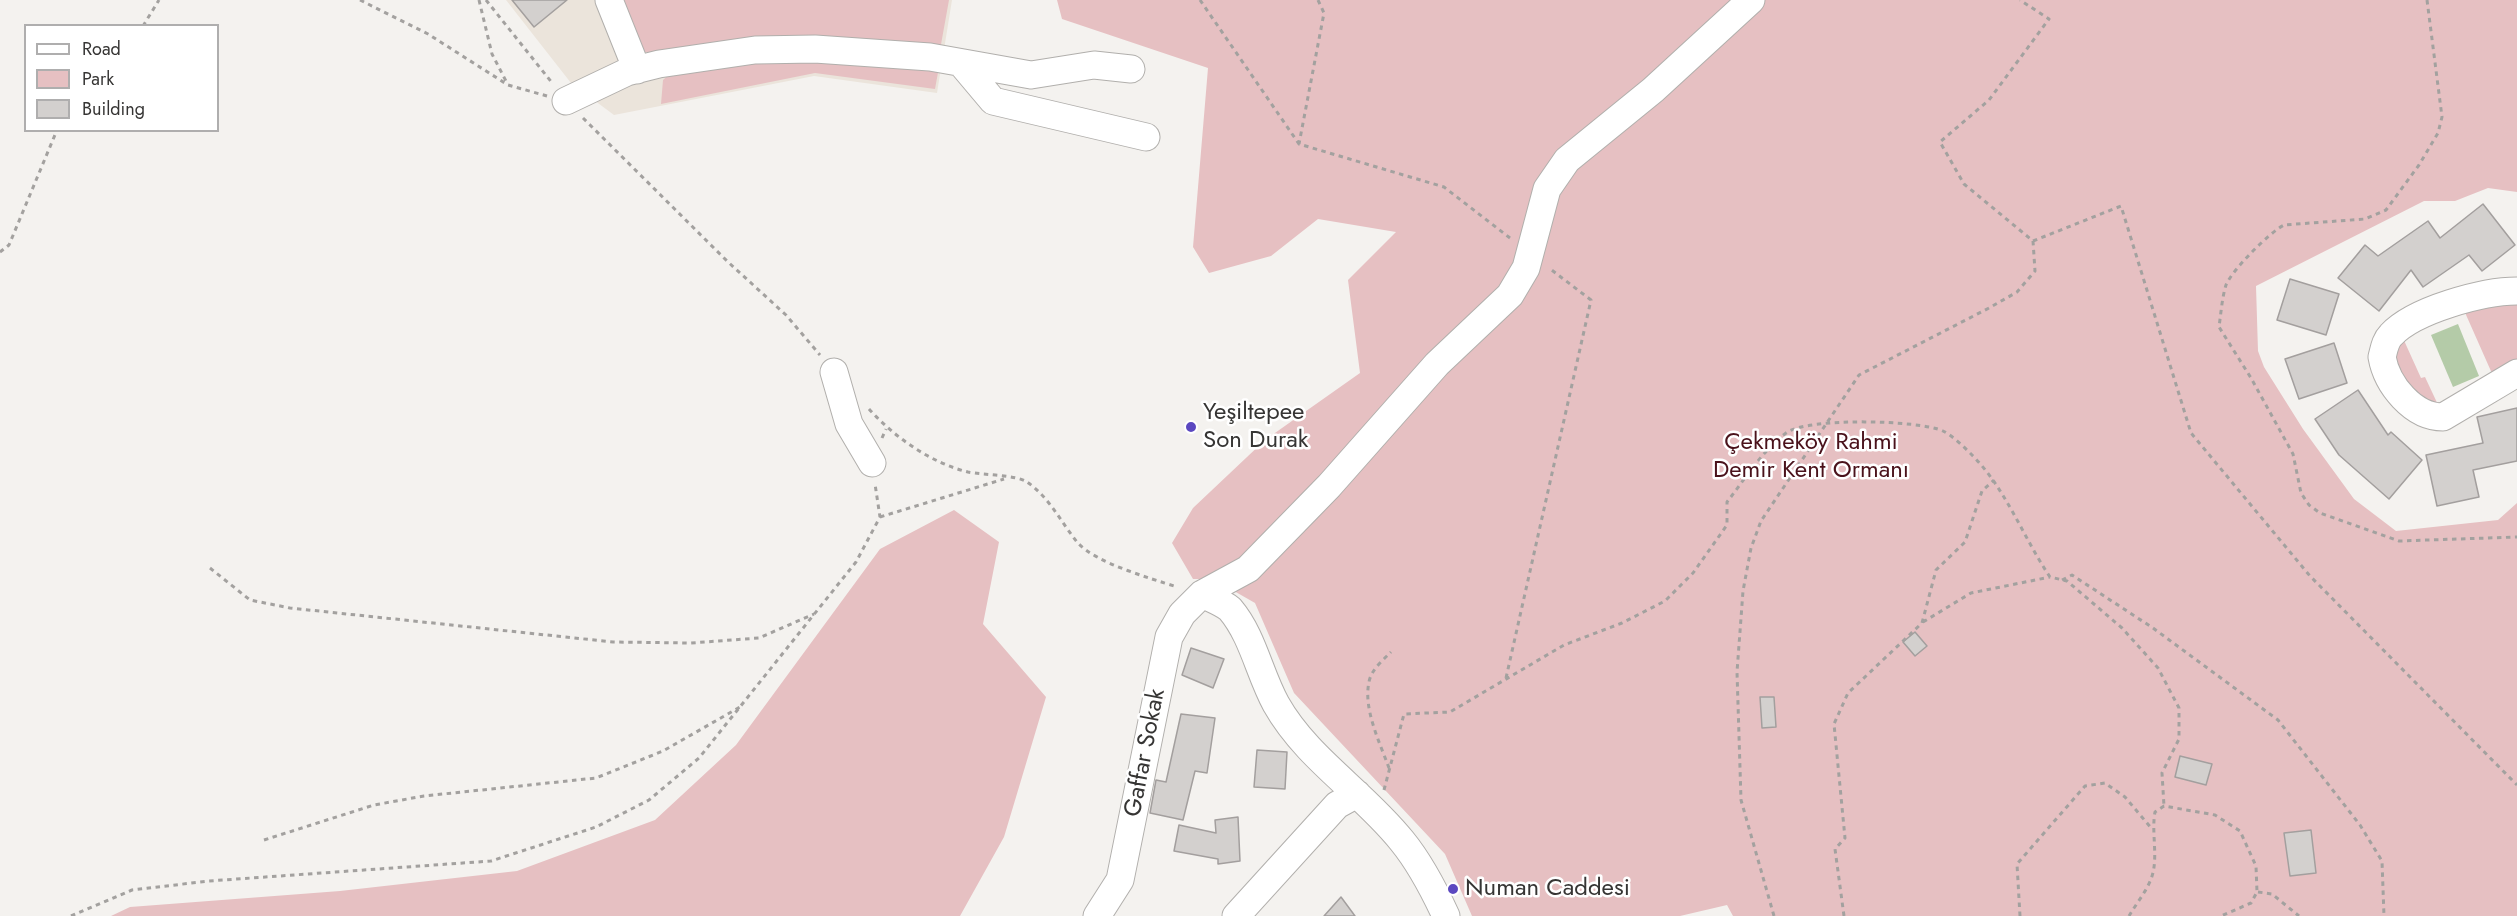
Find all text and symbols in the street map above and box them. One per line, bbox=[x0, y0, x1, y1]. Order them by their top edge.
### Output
legend bbox=[24, 24, 219, 132]
text: Road bbox=[82, 36, 121, 62]
text: Park bbox=[82, 66, 114, 92]
text: Building bbox=[82, 96, 145, 122]
place label: Yeşiltepee Son Durak bbox=[1203, 399, 1308, 455]
marker: Yeşiltepee Son Durak bbox=[1184, 420, 1198, 434]
park label: Çekmeköy Rahmi Demir Kent Ormanı bbox=[1713, 429, 1909, 485]
street label: Gaffar Sokak bbox=[1119, 687, 1173, 819]
place label: Numan Caddesi bbox=[1465, 875, 1630, 903]
marker: Numan Caddesi bbox=[1446, 882, 1460, 896]

